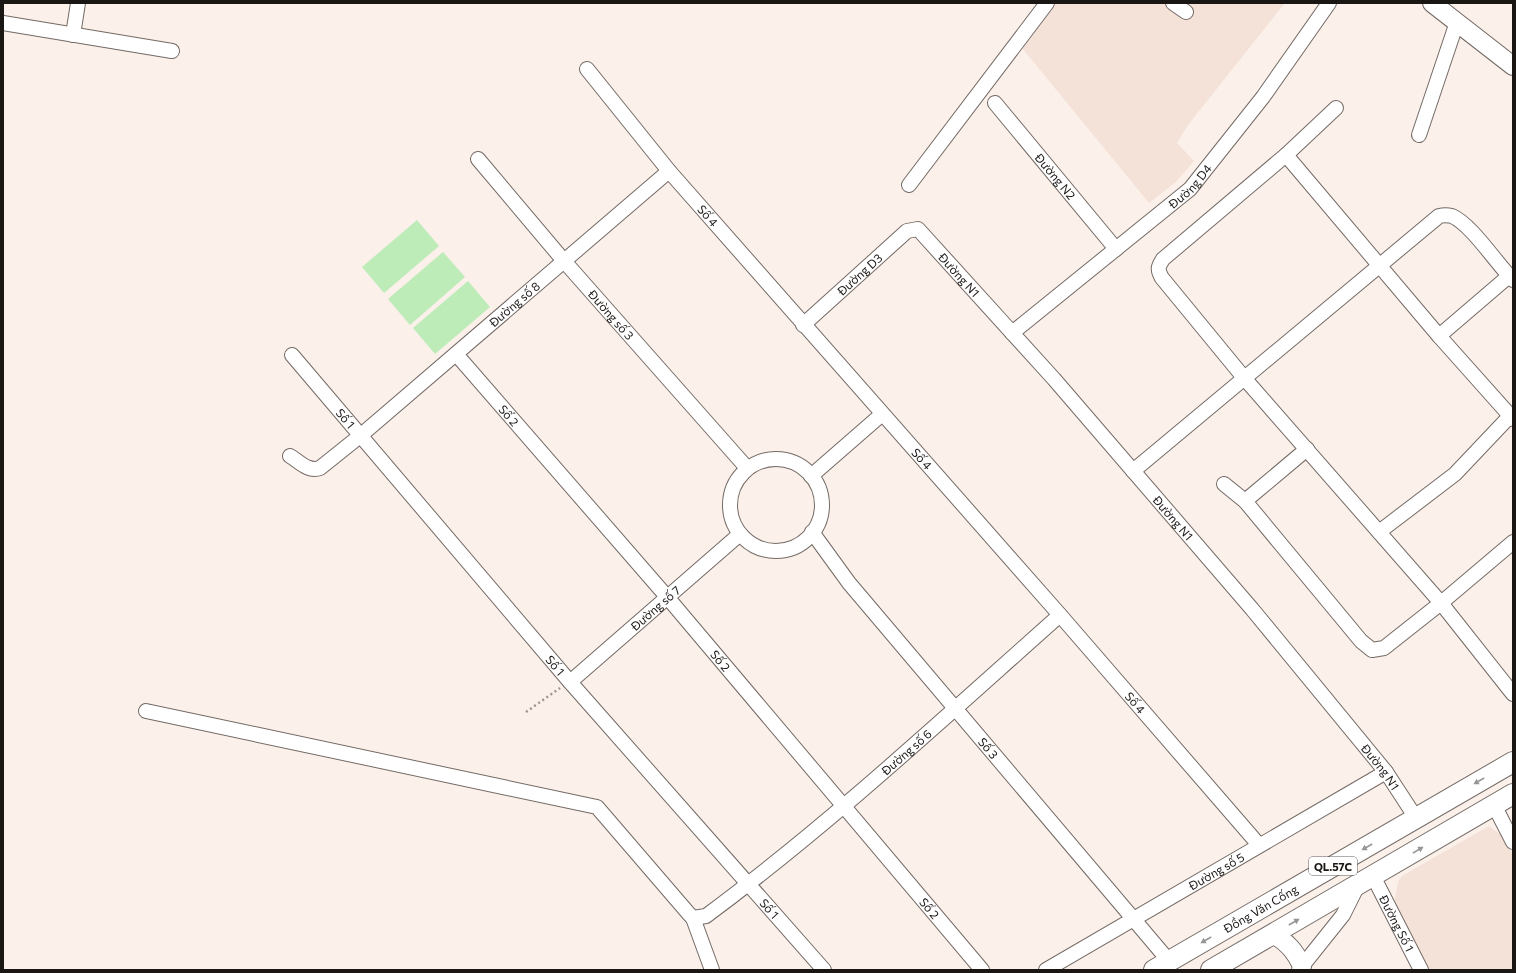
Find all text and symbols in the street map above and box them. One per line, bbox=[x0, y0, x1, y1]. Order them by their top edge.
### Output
street label: Đường N2 bbox=[1032, 150, 1079, 202]
street label: Đường D4 bbox=[1165, 161, 1214, 211]
street label: Số 4 bbox=[695, 202, 721, 229]
street label: Đường N1 bbox=[935, 249, 983, 299]
street label: Đường D3 bbox=[833, 250, 885, 298]
street label: Đường số 8 bbox=[485, 278, 542, 330]
street label: Đường số 3 bbox=[585, 286, 637, 342]
street label: Số 2 bbox=[496, 402, 522, 429]
street label: Số 1 bbox=[333, 405, 358, 431]
street label: Số 4 bbox=[909, 445, 935, 472]
street label: Đường N1 bbox=[1150, 492, 1196, 543]
street label: Đường số 7 bbox=[627, 582, 683, 634]
street label: Số 2 bbox=[708, 647, 734, 674]
street label: Số 1 bbox=[543, 652, 568, 678]
street label: Số 4 bbox=[1123, 689, 1149, 716]
street label: Đường số 6 bbox=[878, 726, 934, 778]
street label: Số 3 bbox=[976, 734, 1002, 761]
street label: Đường N1 bbox=[1358, 740, 1403, 792]
one-way arrow bbox=[1473, 778, 1485, 785]
one-way arrow bbox=[1361, 843, 1373, 850]
one-way arrow bbox=[1412, 846, 1424, 853]
street label: Đường số 5 bbox=[1185, 849, 1246, 893]
road number: QL.57C bbox=[1309, 857, 1357, 875]
street label: Đồng Văn Cống bbox=[1220, 881, 1301, 936]
street label: Đường Số 1 bbox=[1376, 892, 1417, 954]
street label: Số 2 bbox=[917, 895, 943, 922]
street label: Số 1 bbox=[757, 896, 782, 921]
one-way arrow bbox=[1288, 919, 1299, 926]
one-way arrow bbox=[1200, 936, 1212, 943]

